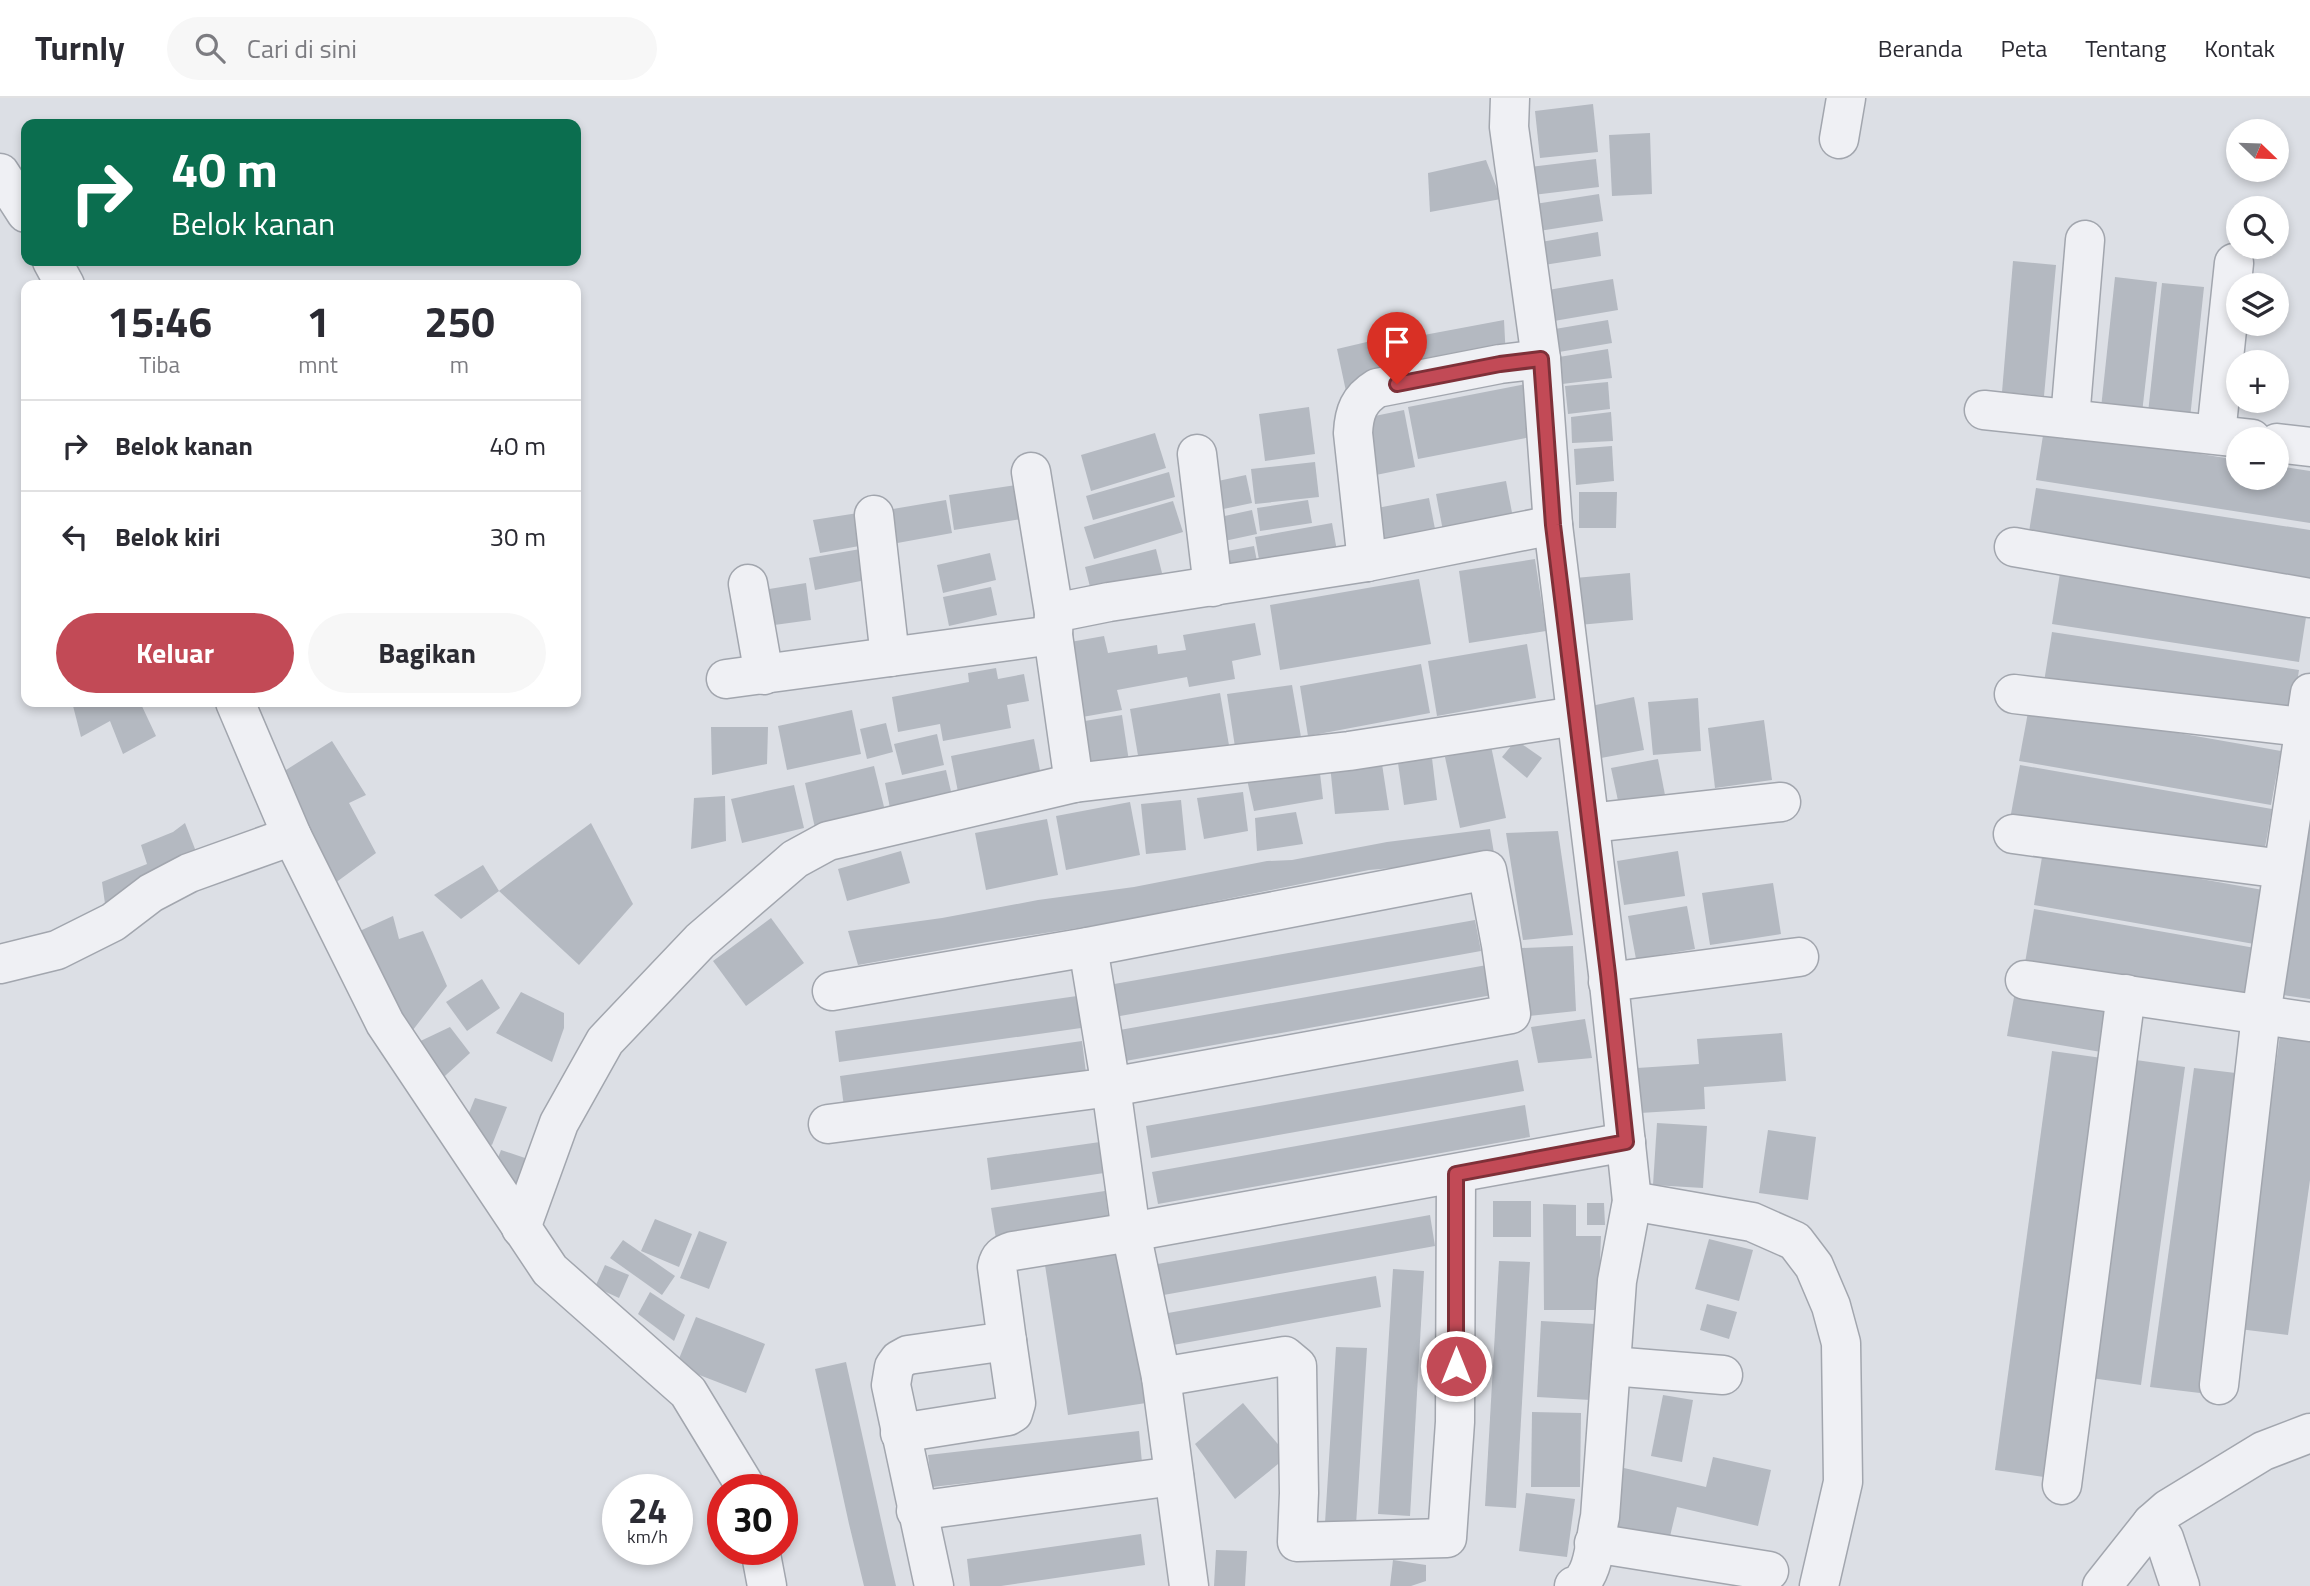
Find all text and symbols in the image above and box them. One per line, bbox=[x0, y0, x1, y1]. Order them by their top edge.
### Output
search box bbox=[167, 17, 657, 80]
text: Turnly bbox=[35, 23, 125, 73]
icon: search bbox=[191, 29, 229, 67]
text: Cari di sini bbox=[247, 29, 357, 68]
text: Beranda bbox=[1878, 30, 1963, 66]
text: Peta bbox=[2001, 30, 2047, 66]
text: Tentang bbox=[2085, 30, 2166, 66]
text: Kontak bbox=[2204, 30, 2275, 66]
north arrow bbox=[2226, 119, 2289, 182]
map controls bbox=[2226, 119, 2289, 490]
text: 40 m bbox=[171, 131, 278, 206]
icon: right bbox=[56, 147, 147, 238]
button: search bbox=[2226, 196, 2289, 259]
text: Belok kanan bbox=[171, 199, 335, 247]
button: layers bbox=[2226, 273, 2289, 336]
text: 15:46 bbox=[107, 289, 212, 353]
text: 1 bbox=[306, 289, 330, 353]
text: 250 bbox=[424, 289, 495, 353]
pin bbox=[1367, 312, 1427, 384]
icon: arrive bbox=[1378, 323, 1416, 361]
text: Tiba bbox=[139, 347, 180, 382]
text: mnt bbox=[298, 347, 338, 382]
text: m bbox=[450, 347, 469, 382]
button: + bbox=[2226, 350, 2289, 413]
text: Belok kanan bbox=[115, 426, 253, 465]
text: 40 m bbox=[489, 426, 546, 465]
icon: right bbox=[56, 427, 94, 465]
button: − bbox=[2226, 427, 2289, 490]
text: Belok kiri bbox=[115, 517, 221, 556]
text: 30 m bbox=[489, 517, 546, 556]
icon: left bbox=[56, 518, 94, 556]
button: Keluar bbox=[56, 613, 294, 693]
button: Bagikan bbox=[308, 613, 546, 693]
position arrow bbox=[1419, 1329, 1493, 1403]
speed limit sign: 30 bbox=[707, 1474, 798, 1565]
text: 24 bbox=[628, 1483, 667, 1537]
text: km/h bbox=[627, 1523, 668, 1550]

